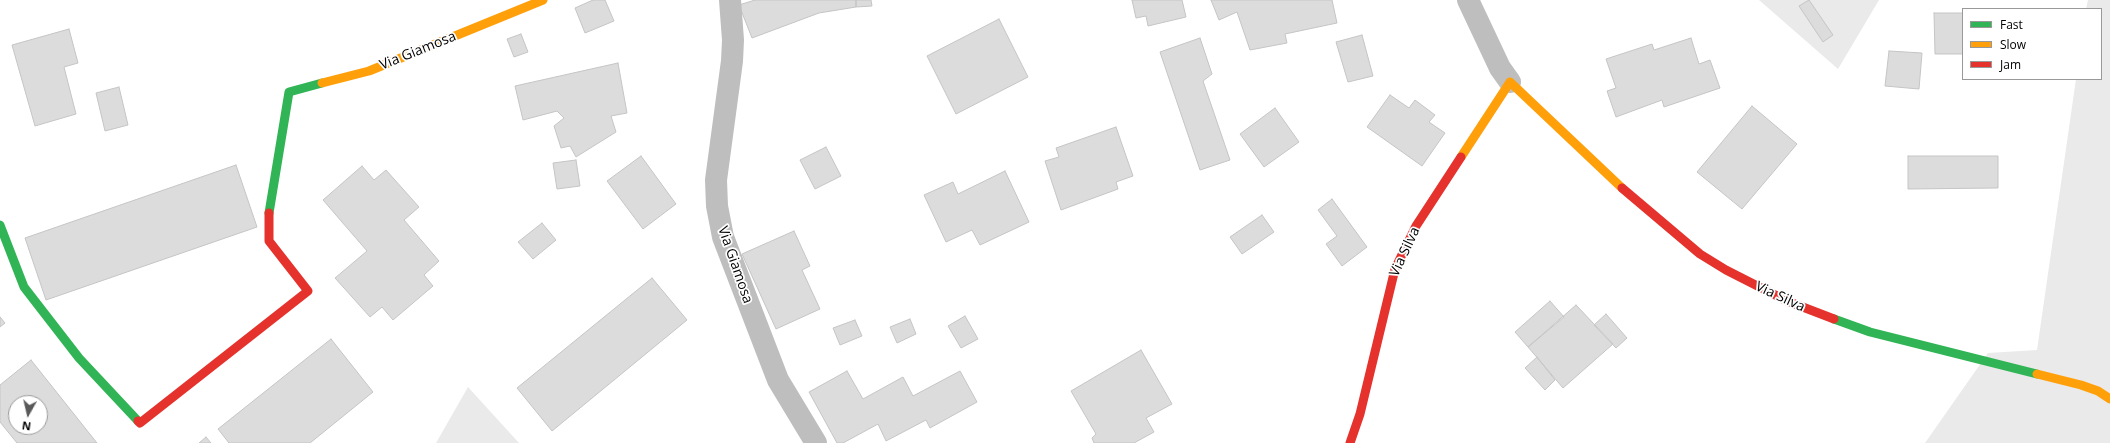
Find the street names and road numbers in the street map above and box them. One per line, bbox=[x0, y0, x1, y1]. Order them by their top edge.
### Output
street label: Via Giamosa bbox=[377, 28, 459, 74]
street label: Via Giamosa bbox=[714, 224, 756, 306]
street label: Via Silva bbox=[1386, 225, 1424, 279]
street label: Via Silva bbox=[1753, 278, 1807, 316]

